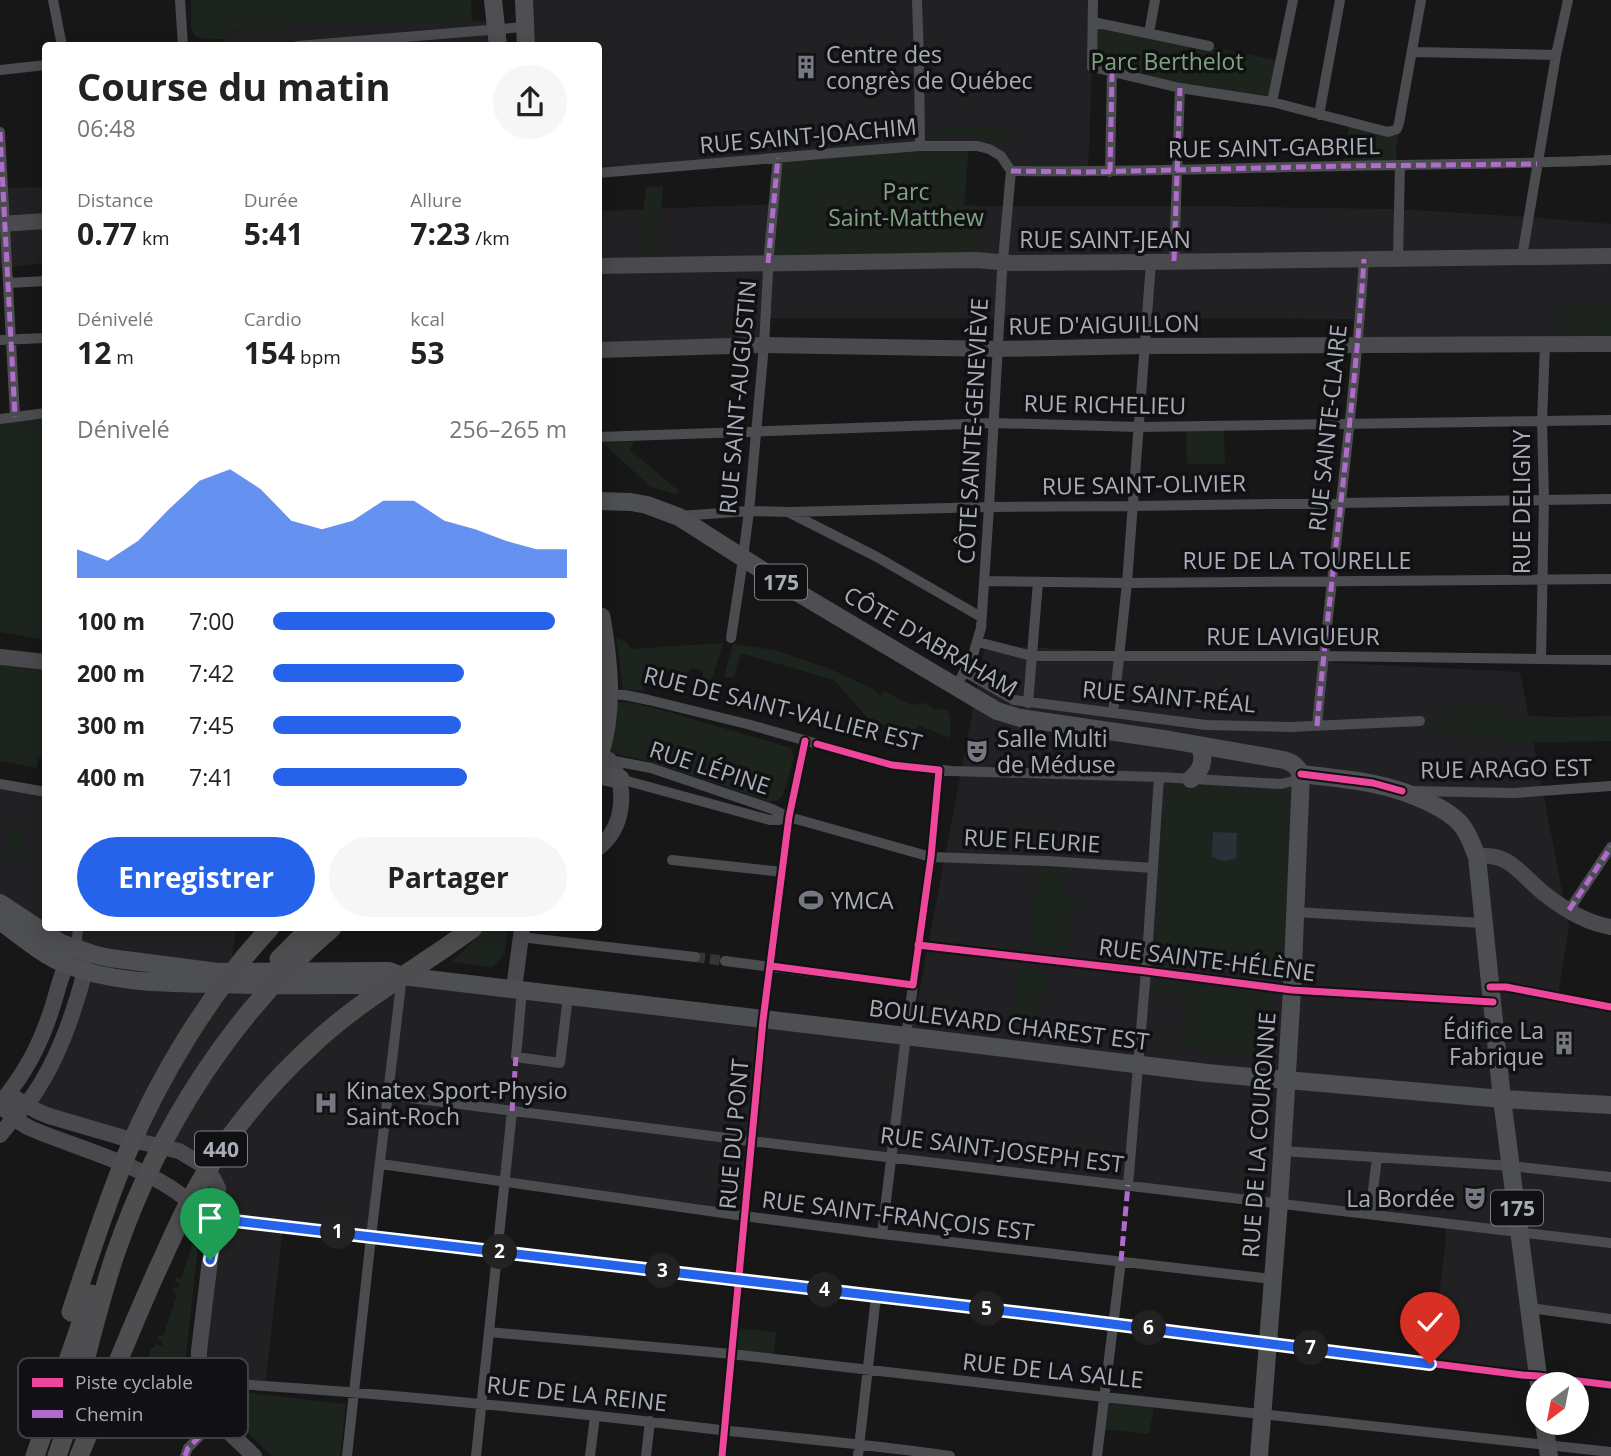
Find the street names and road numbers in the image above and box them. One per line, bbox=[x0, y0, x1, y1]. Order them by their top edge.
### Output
street label: RUE SAINT-JOACHIM bbox=[698, 110, 918, 160]
street label: RUE SAINT-GABRIEL bbox=[1168, 129, 1380, 165]
street label: RUE SAINT-JEAN bbox=[1019, 223, 1191, 255]
street label: RUE SAINT-AUGUSTIN bbox=[711, 279, 763, 515]
street label: CÔTE SAINTE-GENEVIÈVE bbox=[949, 297, 995, 565]
street label: RUE D'AIGUILLON bbox=[1008, 306, 1200, 342]
street label: RUE SAINTE-CLAIRE bbox=[1300, 323, 1354, 533]
street label: RUE RICHELIEU bbox=[1023, 387, 1187, 421]
street label: RUE DELIGNY bbox=[1505, 430, 1537, 574]
street label: RUE SAINT-OLIVIER bbox=[1042, 466, 1246, 502]
street label: RUE DE LA TOURELLE bbox=[1183, 544, 1411, 576]
road number: 175 bbox=[755, 564, 807, 600]
street label: CÔTE D'ABRAHAM bbox=[838, 578, 1024, 704]
street label: RUE LAVIGUEUR bbox=[1206, 620, 1380, 652]
street label: RUE DE SAINT-VALLIER EST bbox=[640, 658, 926, 758]
street label: RUE SAINT-RÉAL bbox=[1081, 672, 1257, 720]
street label: RUE LÉPINE bbox=[646, 732, 774, 802]
street label: RUE ARAGO EST bbox=[1420, 750, 1592, 785]
street label: RUE FLEURIE bbox=[963, 820, 1101, 860]
street label: RUE SAINTE-HÉLÈNE bbox=[1097, 930, 1317, 988]
street label: BOULEVARD CHAREST EST bbox=[867, 991, 1151, 1057]
street label: RUE DE LA COURONNE bbox=[1233, 1011, 1283, 1259]
street label: RUE DU PONT bbox=[710, 1057, 756, 1211]
street label: RUE SAINT-JOSEPH EST bbox=[878, 1118, 1126, 1180]
road number: 440 bbox=[195, 1132, 247, 1166]
street label: RUE SAINT-FRANÇOIS EST bbox=[760, 1182, 1036, 1248]
road number: 175 bbox=[1491, 1190, 1543, 1226]
street label: RUE DE LA SALLE bbox=[961, 1345, 1145, 1395]
street label: RUE DE LA REINE bbox=[485, 1368, 669, 1418]

